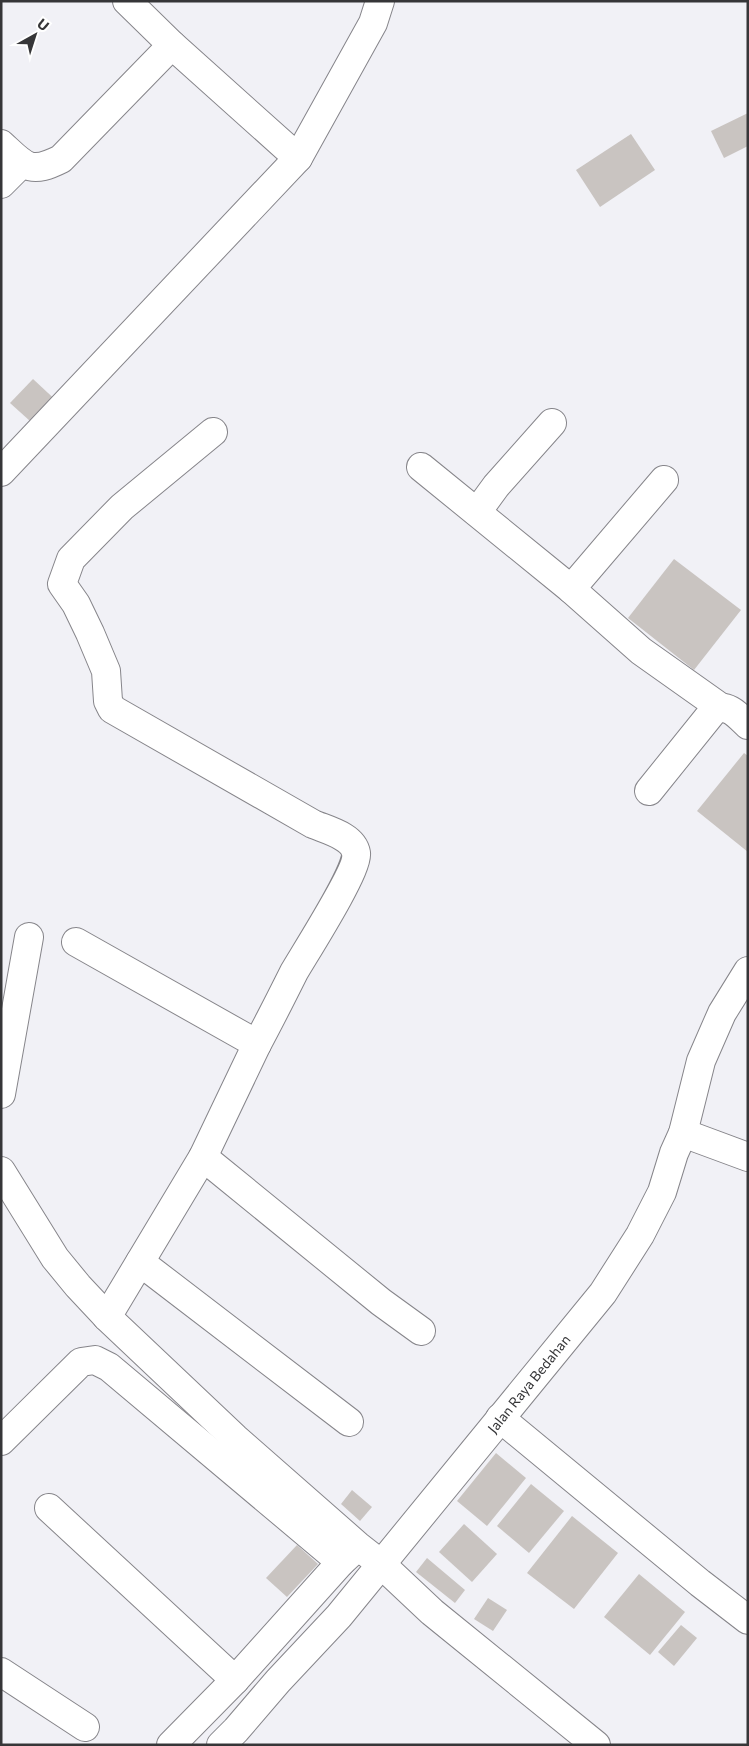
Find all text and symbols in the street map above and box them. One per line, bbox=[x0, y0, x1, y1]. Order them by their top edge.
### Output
north arrow bbox=[10, 10, 60, 60]
text: U bbox=[34, 15, 53, 34]
street label: Jalan Raya Bedahan bbox=[484, 1331, 574, 1436]

